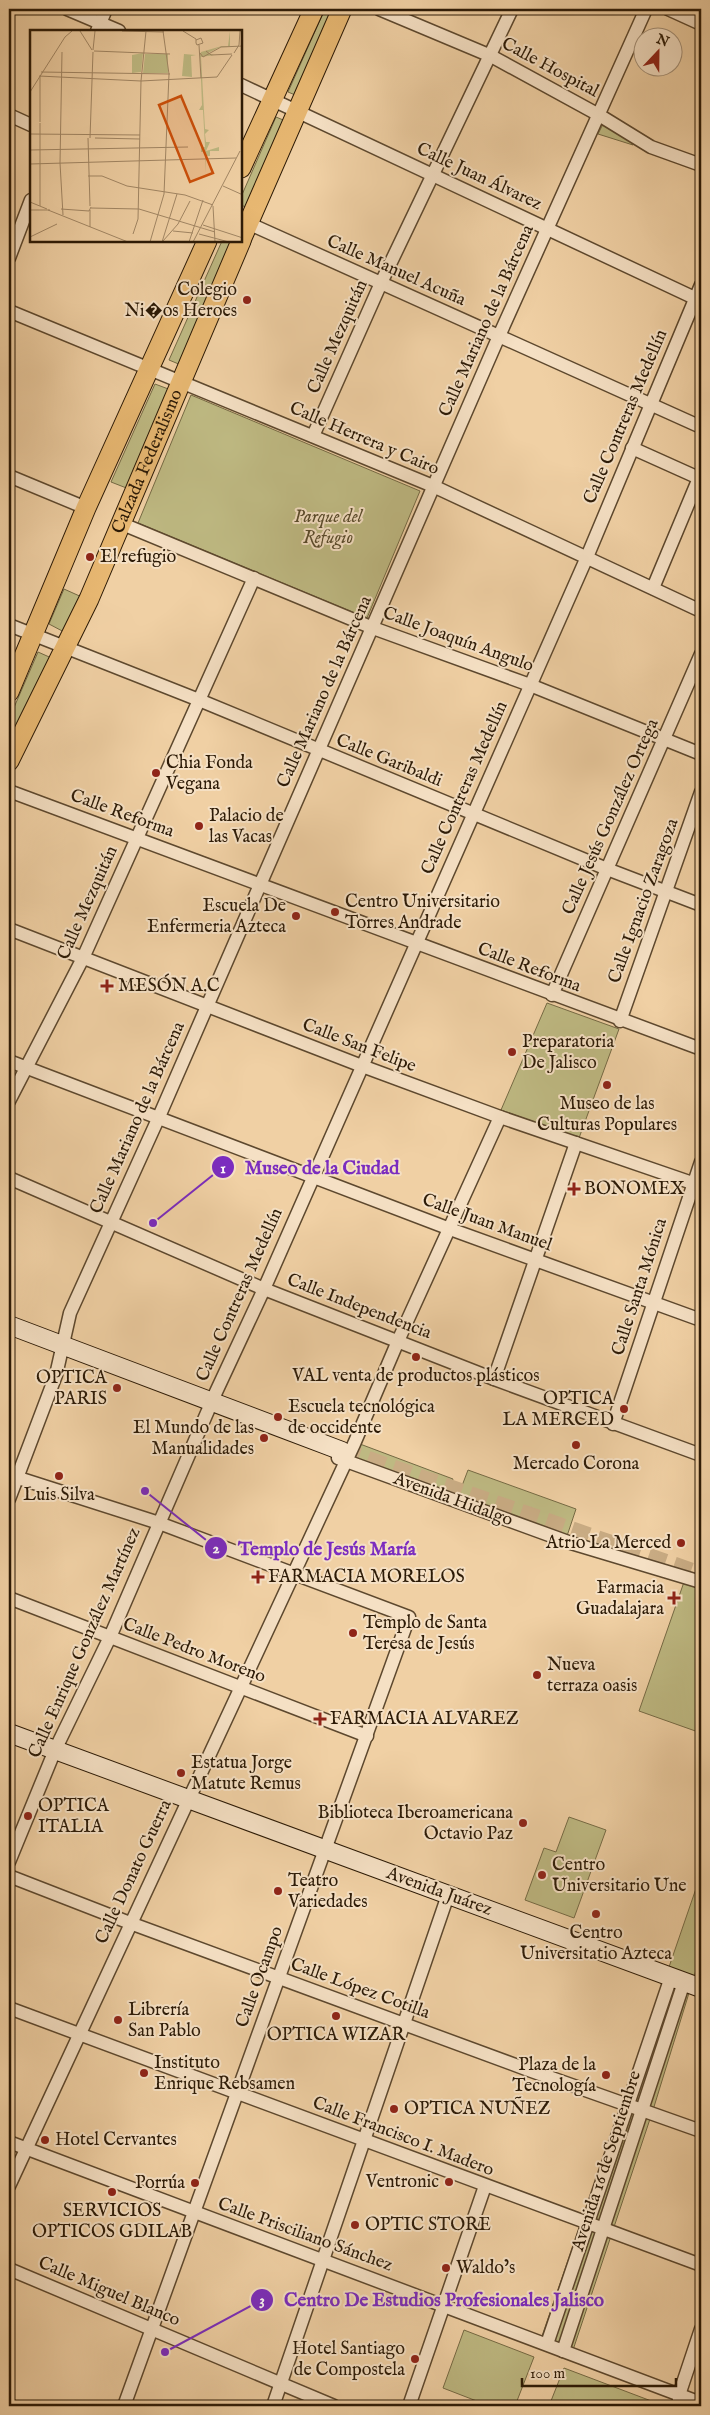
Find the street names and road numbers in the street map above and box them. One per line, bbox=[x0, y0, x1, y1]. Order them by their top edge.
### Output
street label: Calle Hospital bbox=[497, 33, 603, 103]
street label: Calle Juan Álvarez bbox=[413, 136, 546, 216]
street label: Calle Mariano de la Bárcena bbox=[434, 221, 540, 421]
street label: Calle Manuel Acuña bbox=[323, 230, 469, 312]
street label: Calle Mezquitán bbox=[303, 276, 374, 398]
street label: Calle Contreras Medellín bbox=[579, 326, 673, 508]
street label: Calzada Federalismo bbox=[107, 386, 188, 537]
street label: Calle Herrera y Cairo bbox=[286, 397, 443, 481]
street label: Calle Mariano de la Bárcena bbox=[272, 592, 378, 792]
street label: Calle Joaquín Angulo bbox=[379, 602, 537, 678]
street label: Calle Contreras Medellín bbox=[416, 697, 514, 878]
street label: Calle Jesús González Ortega bbox=[557, 715, 665, 919]
street label: Calle Garibaldi bbox=[332, 729, 446, 793]
street label: Calle Reforma bbox=[67, 785, 177, 843]
street label: Calle Ignacio Zaragoza bbox=[603, 815, 685, 987]
street label: Calle Mezquitán bbox=[53, 842, 124, 964]
street label: Calle Reforma bbox=[474, 938, 584, 998]
street label: Calle San Felipe bbox=[299, 1014, 419, 1078]
street label: Calle Mariano de la Bárcena bbox=[85, 1018, 191, 1218]
street label: Calle Juan Manuel bbox=[419, 1189, 555, 1257]
street label: Calle Contreras Medellín bbox=[191, 1204, 289, 1385]
street label: Calle Santa Mónica bbox=[607, 1215, 673, 1359]
street label: Calle Independencia bbox=[283, 1269, 435, 1345]
street label: Avenida Hidalgo bbox=[389, 1467, 516, 1532]
street label: Calle Enrique González Martínez bbox=[24, 1524, 146, 1762]
street label: Calle Pedro Moreno bbox=[119, 1613, 269, 1689]
street label: Calle Donato Guerra bbox=[90, 1796, 178, 1948]
street label: Avenida Juárez bbox=[382, 1862, 495, 1922]
street label: Calle Ocampo bbox=[231, 1923, 289, 2031]
street label: Calle López Cotilla bbox=[287, 1953, 433, 2025]
street label: Avenida 16 de Septiembre bbox=[567, 2068, 647, 2255]
street label: Calle Francisco I. Madero bbox=[309, 2092, 497, 2182]
street label: Calle Prisciliano Sánchez bbox=[214, 2193, 396, 2277]
street label: Calle Miguel Blanco bbox=[34, 2252, 184, 2332]

